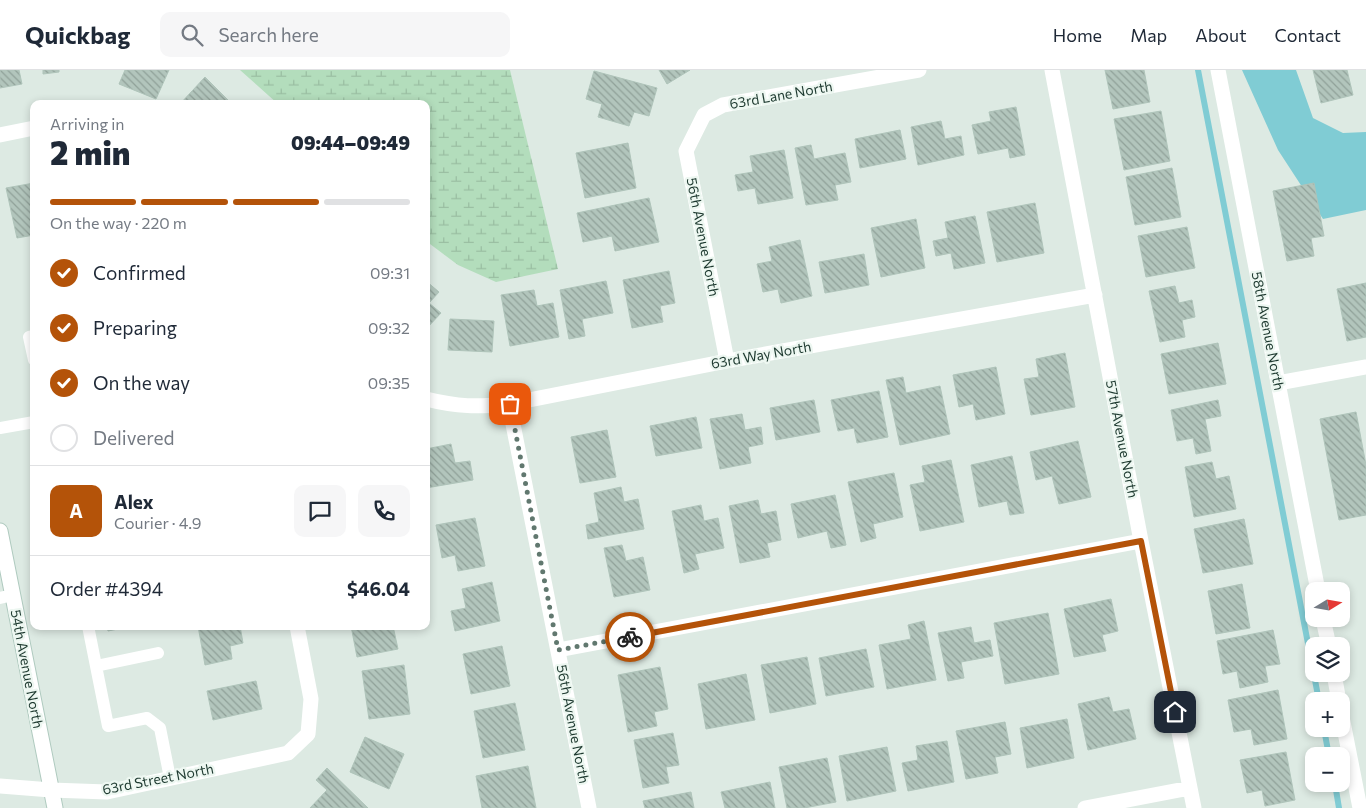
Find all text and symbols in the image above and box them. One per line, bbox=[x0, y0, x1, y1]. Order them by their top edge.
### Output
search box bbox=[160, 12, 510, 57]
text: Quickbag bbox=[25, 20, 130, 49]
icon: search bbox=[178, 21, 206, 49]
text: Search here bbox=[218, 23, 319, 46]
text: Home bbox=[1053, 24, 1102, 46]
text: Map bbox=[1130, 24, 1167, 46]
text: About bbox=[1195, 24, 1247, 46]
text: Contact bbox=[1275, 24, 1341, 46]
street label: 63rd Lane North bbox=[728, 77, 834, 112]
text: Arriving in bbox=[50, 114, 124, 133]
text: 09:44–09:49 bbox=[291, 131, 410, 154]
text: 2 min bbox=[50, 132, 130, 172]
street label: 56th Avenue North bbox=[684, 176, 723, 298]
text: On the way · 220 m bbox=[50, 213, 187, 232]
icon: check bbox=[50, 259, 78, 287]
text: Confirmed bbox=[93, 261, 186, 284]
text: 09:31 bbox=[370, 263, 410, 282]
street label: 58th Avenue North bbox=[1249, 270, 1288, 392]
icon: check bbox=[50, 314, 78, 342]
text: Preparing bbox=[93, 316, 177, 339]
text: 09:32 bbox=[368, 318, 410, 337]
street label: 63rd Way North bbox=[709, 337, 812, 372]
icon: check bbox=[50, 369, 78, 397]
text: On the way bbox=[93, 371, 190, 394]
text: 09:35 bbox=[368, 373, 410, 392]
street label: 57th Avenue North bbox=[1103, 379, 1142, 499]
pin bbox=[489, 383, 531, 425]
icon: bag bbox=[496, 390, 524, 418]
text: Delivered bbox=[93, 426, 174, 449]
button: chat bbox=[294, 485, 346, 537]
button: phone bbox=[358, 485, 410, 537]
text: Alex bbox=[114, 490, 154, 513]
text: A bbox=[69, 499, 83, 522]
text: Courier · 4.9 bbox=[114, 513, 201, 532]
text: Order #4394 bbox=[50, 577, 163, 600]
text: $46.04 bbox=[347, 577, 410, 600]
north arrow bbox=[1305, 582, 1350, 628]
map controls bbox=[1305, 582, 1350, 792]
street label: 54th Avenue North bbox=[8, 608, 47, 730]
courier bbox=[605, 612, 655, 662]
icon: bike bbox=[616, 623, 644, 651]
button: layers bbox=[1305, 637, 1350, 682]
street label: 56th Avenue North bbox=[554, 663, 593, 785]
pin bbox=[1154, 691, 1196, 733]
button: + bbox=[1305, 692, 1350, 737]
icon: home bbox=[1161, 698, 1189, 726]
button: − bbox=[1305, 747, 1350, 792]
street label: 63rd Street North bbox=[101, 759, 215, 798]

